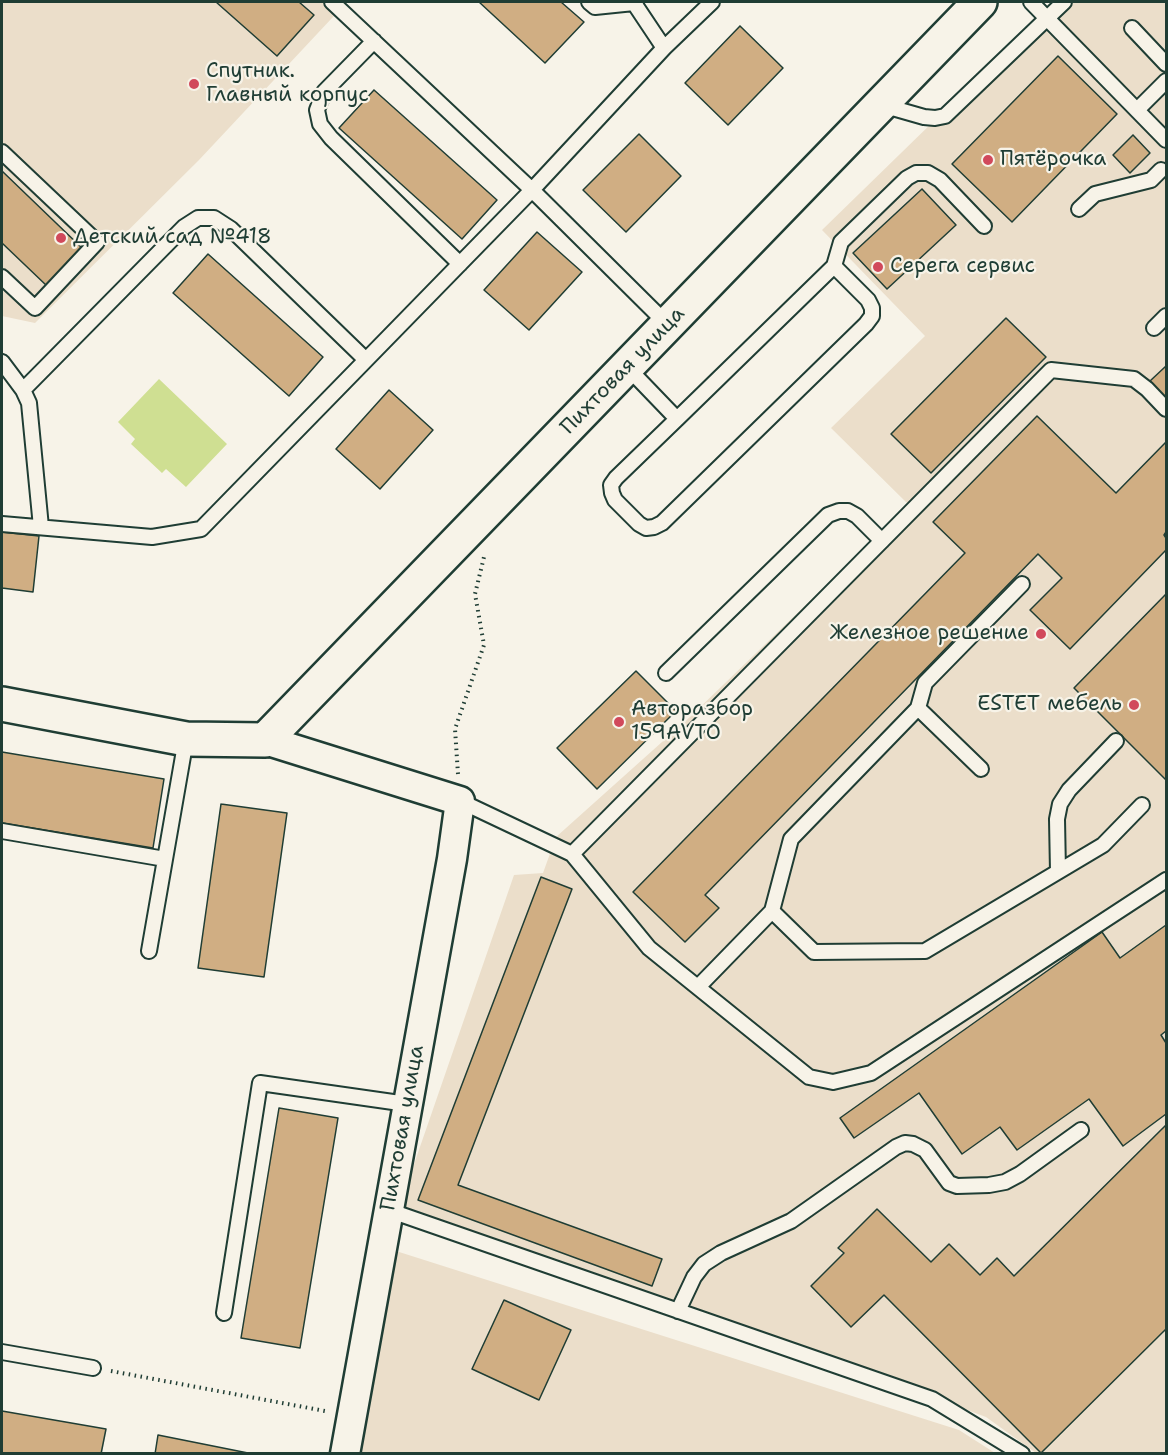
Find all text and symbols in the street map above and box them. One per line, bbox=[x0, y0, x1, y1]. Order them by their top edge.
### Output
place label: Спутник. Главный корпус bbox=[206, 59, 369, 109]
marker: Спутник. Главный корпус bbox=[187, 77, 201, 91]
place label: Пятёрочка bbox=[1000, 147, 1106, 173]
marker: Пятёрочка bbox=[981, 153, 995, 167]
place label: Детский сад №418 bbox=[73, 225, 272, 251]
marker: Детский сад №418 bbox=[54, 231, 68, 245]
place label: Серега сервис bbox=[890, 254, 1035, 280]
marker: Серега сервис bbox=[871, 260, 885, 274]
street label: Пихтовая улица bbox=[556, 302, 690, 440]
place label: Железное решение bbox=[830, 621, 1029, 647]
marker: Железное решение bbox=[1034, 627, 1048, 641]
place label: ESTET мебель bbox=[977, 692, 1122, 718]
place label: Авторазбор 159AVTO bbox=[631, 697, 753, 747]
marker: ESTET мебель bbox=[1127, 698, 1141, 712]
marker: Авторазбор 159AVTO bbox=[612, 715, 626, 729]
street label: Пихтовая улица bbox=[376, 1043, 430, 1213]

